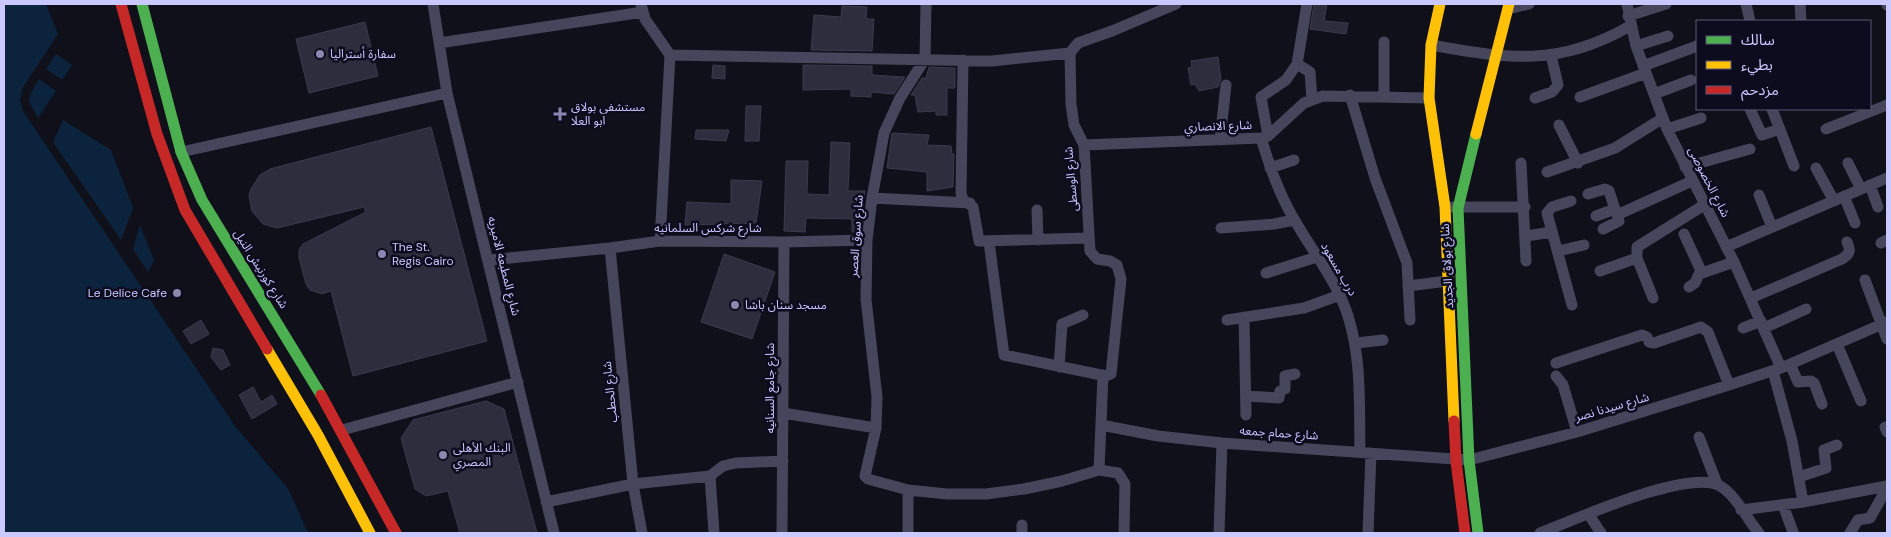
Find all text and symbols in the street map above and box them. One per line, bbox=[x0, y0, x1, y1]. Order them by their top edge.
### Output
legend bbox=[1696, 20, 1871, 110]
text: سالك bbox=[1741, 30, 1775, 50]
place label: سفارة أستراليا bbox=[330, 46, 396, 62]
marker: سفارة أستراليا bbox=[314, 48, 326, 60]
text: بطيء bbox=[1741, 55, 1773, 76]
text: مزدحم bbox=[1741, 80, 1779, 101]
place label: مستشفي بولاق ابو العلا bbox=[571, 99, 645, 129]
marker: مستشفي بولاق ابو العلا bbox=[553, 107, 567, 121]
street label: شارع الانصاري bbox=[1184, 117, 1252, 137]
street label: شارع الخصوصى bbox=[1684, 144, 1734, 220]
street label: شارع الوسطى bbox=[1060, 146, 1083, 212]
street label: شارع سوق العصر bbox=[845, 194, 868, 279]
street label: شارع المطبعه الاميريه bbox=[483, 215, 524, 318]
street label: شارع شركس السلمانيه bbox=[654, 220, 762, 237]
street label: شارع بولاق الجديد bbox=[1437, 223, 1458, 309]
street label: شارع كورنيش النيل bbox=[229, 226, 292, 312]
place label: The St. Regis Cairo bbox=[392, 239, 454, 269]
street label: درب مسعود bbox=[1317, 239, 1361, 299]
marker: The St. Regis Cairo bbox=[376, 248, 388, 260]
place label: Le Delice Cafe bbox=[88, 285, 167, 301]
marker: Le Delice Cafe bbox=[171, 287, 183, 299]
place label: مسجد سنان باشا bbox=[745, 297, 827, 313]
marker: مسجد سنان باشا bbox=[729, 299, 741, 311]
street label: شارع جامع السنانيه bbox=[762, 343, 779, 433]
street label: شارع الحطب bbox=[599, 360, 622, 424]
street label: شارع سيدنا نصر bbox=[1572, 389, 1651, 426]
street label: شارع حمام جمعه bbox=[1239, 422, 1319, 445]
place label: البنك الأهلى المصري bbox=[453, 440, 511, 472]
marker: البنك الأهلى المصري bbox=[437, 449, 449, 461]

